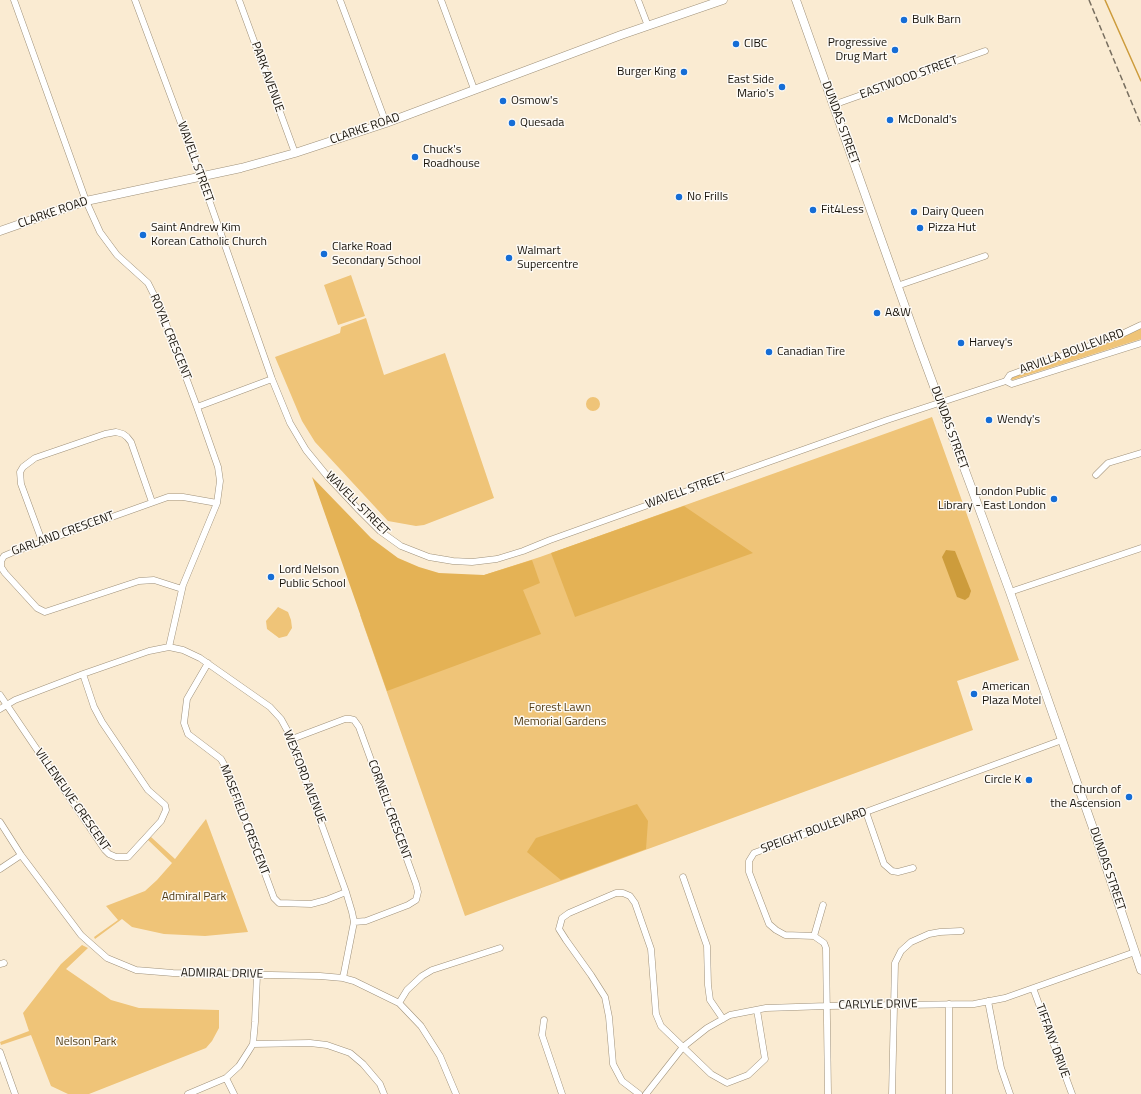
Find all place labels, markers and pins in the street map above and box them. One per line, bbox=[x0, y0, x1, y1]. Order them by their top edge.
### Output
place label: Bulk Barn bbox=[912, 13, 961, 27]
marker: Bulk Barn bbox=[899, 15, 909, 25]
place label: Progressive Drug Mart bbox=[828, 36, 887, 64]
place label: CIBC bbox=[744, 37, 767, 51]
marker: CIBC bbox=[731, 39, 741, 49]
marker: Progressive Drug Mart bbox=[890, 45, 900, 55]
place label: Burger King bbox=[617, 65, 676, 79]
marker: Burger King bbox=[679, 67, 689, 77]
place label: East Side Mario's bbox=[727, 73, 774, 101]
marker: East Side Mario's bbox=[777, 82, 787, 92]
place label: Osmow's bbox=[511, 94, 558, 108]
marker: Osmow's bbox=[498, 96, 508, 106]
place label: McDonald's bbox=[898, 113, 957, 127]
marker: McDonald's bbox=[885, 115, 895, 125]
place label: Quesada bbox=[520, 116, 564, 130]
marker: Quesada bbox=[507, 118, 517, 128]
place label: Chuck's Roadhouse bbox=[423, 143, 480, 171]
marker: Chuck's Roadhouse bbox=[410, 152, 420, 162]
place label: No Frills bbox=[687, 190, 728, 204]
marker: No Frills bbox=[674, 192, 684, 202]
place label: Fit4Less bbox=[821, 203, 864, 217]
marker: Fit4Less bbox=[808, 205, 818, 215]
place label: Dairy Queen bbox=[922, 205, 984, 219]
marker: Dairy Queen bbox=[909, 207, 919, 217]
place label: Saint Andrew Kim Korean Catholic Church bbox=[151, 221, 267, 249]
place label: Pizza Hut bbox=[928, 221, 976, 235]
marker: Pizza Hut bbox=[915, 223, 925, 233]
marker: Saint Andrew Kim Korean Catholic Church bbox=[138, 230, 148, 240]
place label: Clarke Road Secondary School bbox=[332, 240, 421, 268]
place label: Walmart Supercentre bbox=[517, 244, 578, 272]
marker: Clarke Road Secondary School bbox=[319, 249, 329, 259]
marker: Walmart Supercentre bbox=[504, 253, 514, 263]
place label: A&W bbox=[885, 306, 911, 320]
marker: A&W bbox=[872, 308, 882, 318]
place label: Harvey's bbox=[969, 336, 1013, 350]
marker: Harvey's bbox=[956, 338, 966, 348]
place label: Canadian Tire bbox=[777, 345, 845, 359]
marker: Canadian Tire bbox=[764, 347, 774, 357]
place label: Wendy's bbox=[997, 413, 1040, 427]
marker: Wendy's bbox=[984, 415, 994, 425]
place label: London Public Library - East London bbox=[938, 485, 1046, 513]
marker: London Public Library - East London bbox=[1049, 494, 1059, 504]
place label: Lord Nelson Public School bbox=[279, 563, 346, 591]
marker: Lord Nelson Public School bbox=[266, 572, 276, 582]
place label: American Plaza Motel bbox=[982, 680, 1041, 708]
marker: American Plaza Motel bbox=[969, 689, 979, 699]
place label: Circle K bbox=[984, 773, 1021, 787]
marker: Circle K bbox=[1024, 775, 1034, 785]
place label: Church of the Ascension bbox=[1050, 783, 1121, 811]
marker: Church of the Ascension bbox=[1124, 792, 1134, 802]

